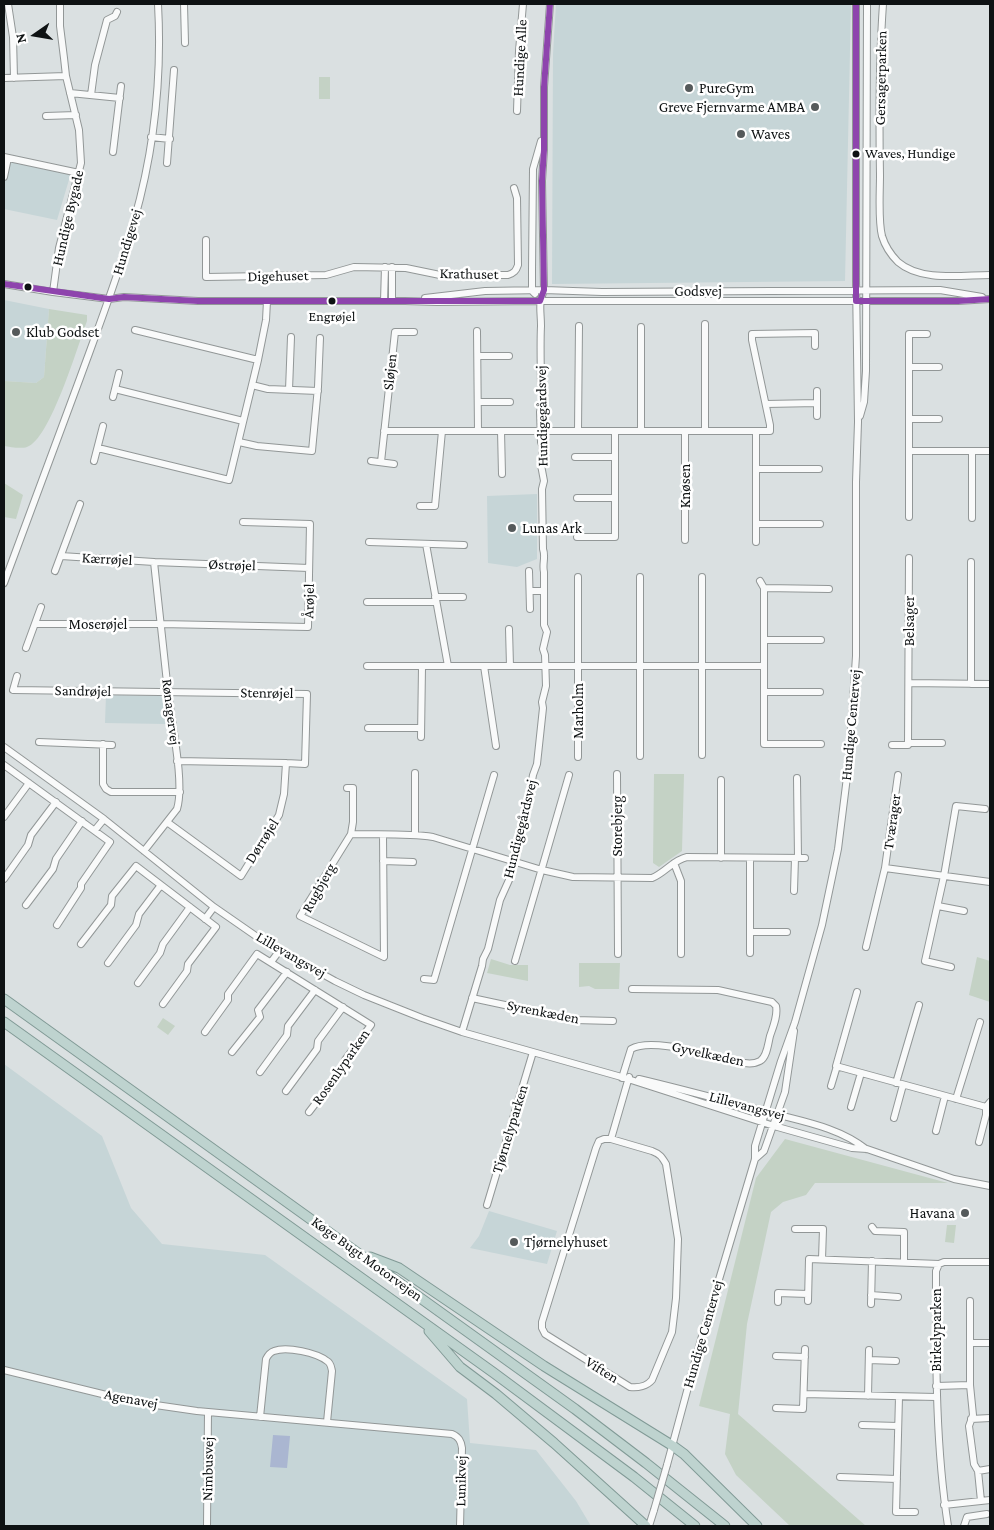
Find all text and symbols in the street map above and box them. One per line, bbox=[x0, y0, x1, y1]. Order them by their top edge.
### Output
north arrow bbox=[10, 10, 60, 60]
street label: Hundige Alle bbox=[509, 19, 531, 97]
street label: Gersagerparken bbox=[871, 30, 891, 126]
text: N bbox=[12, 32, 29, 45]
place label: PureGym bbox=[699, 79, 754, 97]
marker: PureGym bbox=[683, 82, 695, 94]
place label: Greve Fjernvarme AMBA bbox=[659, 98, 805, 116]
marker: Greve Fjernvarme AMBA bbox=[809, 101, 821, 113]
place label: Waves bbox=[751, 125, 790, 143]
marker: Waves bbox=[735, 128, 747, 140]
place label: Waves, Hundige bbox=[865, 146, 955, 162]
marker: Waves, Hundige bbox=[851, 149, 861, 159]
street label: Hundige Bygade bbox=[48, 168, 88, 268]
street label: Hundigevej bbox=[108, 207, 146, 277]
street label: Krathuset bbox=[439, 264, 499, 284]
street label: Digehuset bbox=[247, 266, 309, 286]
unlabelled marker bbox=[23, 282, 33, 292]
street label: Godsvej bbox=[674, 282, 722, 300]
marker: Engrøjel bbox=[327, 296, 337, 306]
place label: Engrøjel bbox=[309, 309, 355, 325]
place label: Klub Godset bbox=[26, 323, 99, 341]
marker: Klub Godset bbox=[10, 326, 22, 338]
street label: Sløjen bbox=[379, 353, 401, 391]
street label: Hundigegårdsvej bbox=[532, 365, 552, 467]
street label: Knøsen bbox=[676, 464, 694, 508]
place label: Lunas Ark bbox=[522, 519, 582, 537]
marker: Lunas Ark bbox=[506, 522, 518, 534]
street label: Kærrøjel bbox=[81, 549, 133, 569]
street label: Østrøjel bbox=[208, 555, 256, 575]
street label: Årøjel bbox=[300, 583, 318, 619]
street label: Belsager bbox=[900, 596, 918, 646]
street label: Moserøjel bbox=[68, 615, 128, 633]
street label: Hundige Centervej bbox=[837, 669, 865, 781]
street label: Rønagervej bbox=[158, 678, 184, 746]
street label: Sandrøjel bbox=[55, 682, 111, 700]
street label: Marholm bbox=[569, 683, 587, 739]
street label: Stenrøjel bbox=[240, 684, 294, 702]
street label: Hundigegårdsvej bbox=[499, 778, 541, 880]
street label: Tværager bbox=[879, 793, 905, 851]
street label: Storebjerg bbox=[608, 795, 626, 857]
street label: Dørrøjel bbox=[241, 815, 283, 867]
street label: Rugbjerg bbox=[298, 860, 340, 916]
street label: Lillevangsvej bbox=[253, 928, 329, 982]
street label: Syrenkæden bbox=[505, 996, 581, 1028]
street label: Rosenlyparken bbox=[308, 1025, 374, 1109]
street label: Gyvelkæden bbox=[670, 1038, 746, 1070]
street label: Tjørnelyparken bbox=[488, 1082, 532, 1176]
street label: Lillevangsvej bbox=[707, 1087, 787, 1125]
place label: Havana bbox=[910, 1204, 955, 1222]
marker: Havana bbox=[959, 1207, 971, 1219]
street label: Køge Bugt Motorvejen bbox=[308, 1213, 426, 1305]
place label: Tjørnelyhuset bbox=[524, 1233, 608, 1251]
marker: Tjørnelyhuset bbox=[508, 1236, 520, 1248]
street label: Hundige Centervej bbox=[679, 1278, 727, 1390]
street label: Birkelyparken bbox=[927, 1288, 945, 1372]
street label: Viften bbox=[582, 1353, 622, 1387]
street label: Agenavej bbox=[103, 1385, 159, 1413]
street label: Nimbusvej bbox=[198, 1437, 218, 1501]
street label: Lunikvej bbox=[452, 1455, 470, 1507]

